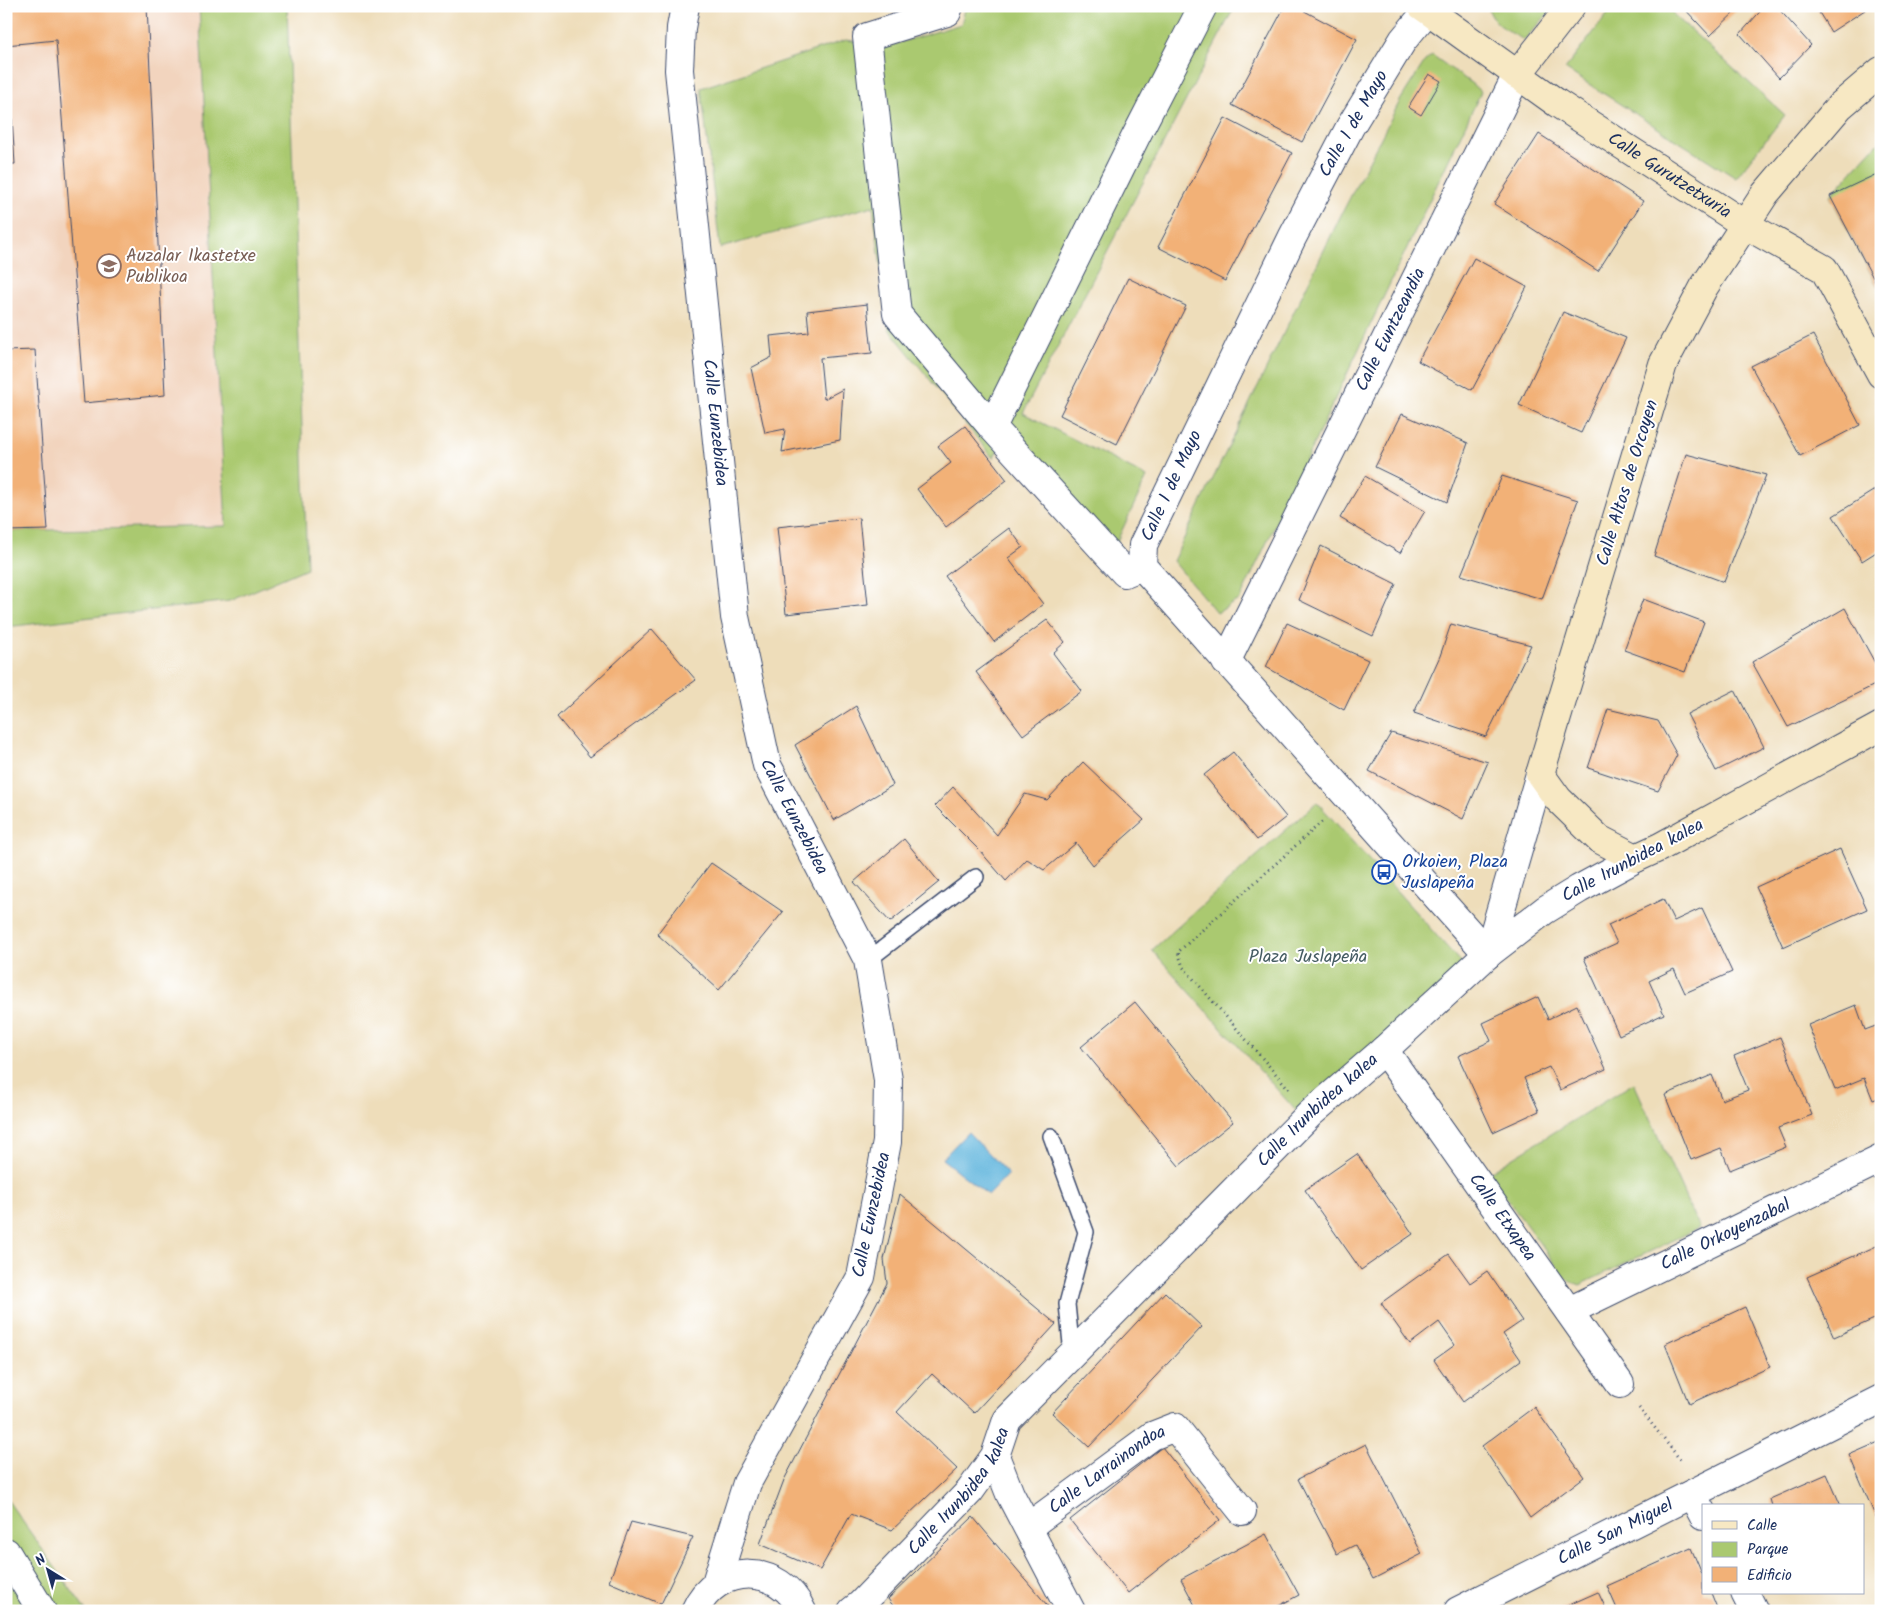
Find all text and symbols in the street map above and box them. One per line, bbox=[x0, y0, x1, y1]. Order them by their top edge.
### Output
street label: Calle 1 de Mayo bbox=[1311, 65, 1397, 183]
street label: Calle Gurutzetxuria bbox=[1601, 125, 1737, 227]
place label: Auzalar Ikastetxe Publikoa bbox=[126, 242, 256, 292]
school or university icon: Auzalar Ikastetxe Publikoa bbox=[96, 253, 122, 279]
street label: Calle Euntzeandia bbox=[1348, 263, 1434, 397]
street label: Calle Eunzebidea bbox=[694, 358, 736, 488]
street label: Calle Altos de Orcoyen bbox=[1589, 396, 1667, 570]
street label: Calle 1 de Mayo bbox=[1134, 426, 1210, 546]
street label: Calle Eunzebidea bbox=[752, 757, 836, 880]
street label: Calle Irunbidea kalea bbox=[1557, 811, 1709, 911]
place label: Orkoien, Plaza Juslapeña bbox=[1402, 848, 1508, 898]
bus stop icon: Orkoien, Plaza Juslapeña bbox=[1371, 859, 1397, 885]
park label: Plaza Juslapeña bbox=[1249, 943, 1367, 972]
street label: Calle Irunbidea kalea bbox=[1250, 1046, 1385, 1175]
street label: Calle Eunzebidea bbox=[845, 1150, 899, 1280]
street label: Calle Etxapea bbox=[1461, 1167, 1544, 1268]
street label: Calle Orkoyenzabal bbox=[1655, 1190, 1796, 1279]
street label: Calle Larrainondoa bbox=[1042, 1417, 1170, 1522]
street label: Calle Irunbidea kalea bbox=[900, 1424, 1018, 1562]
street label: Calle San Miguel bbox=[1552, 1491, 1679, 1573]
legend bbox=[1702, 1504, 1864, 1594]
text: Calle bbox=[1747, 1514, 1777, 1538]
text: Parque bbox=[1747, 1538, 1788, 1562]
north arrow bbox=[22, 1544, 72, 1594]
text: N bbox=[31, 1549, 51, 1572]
text: Edificio bbox=[1747, 1564, 1792, 1588]

